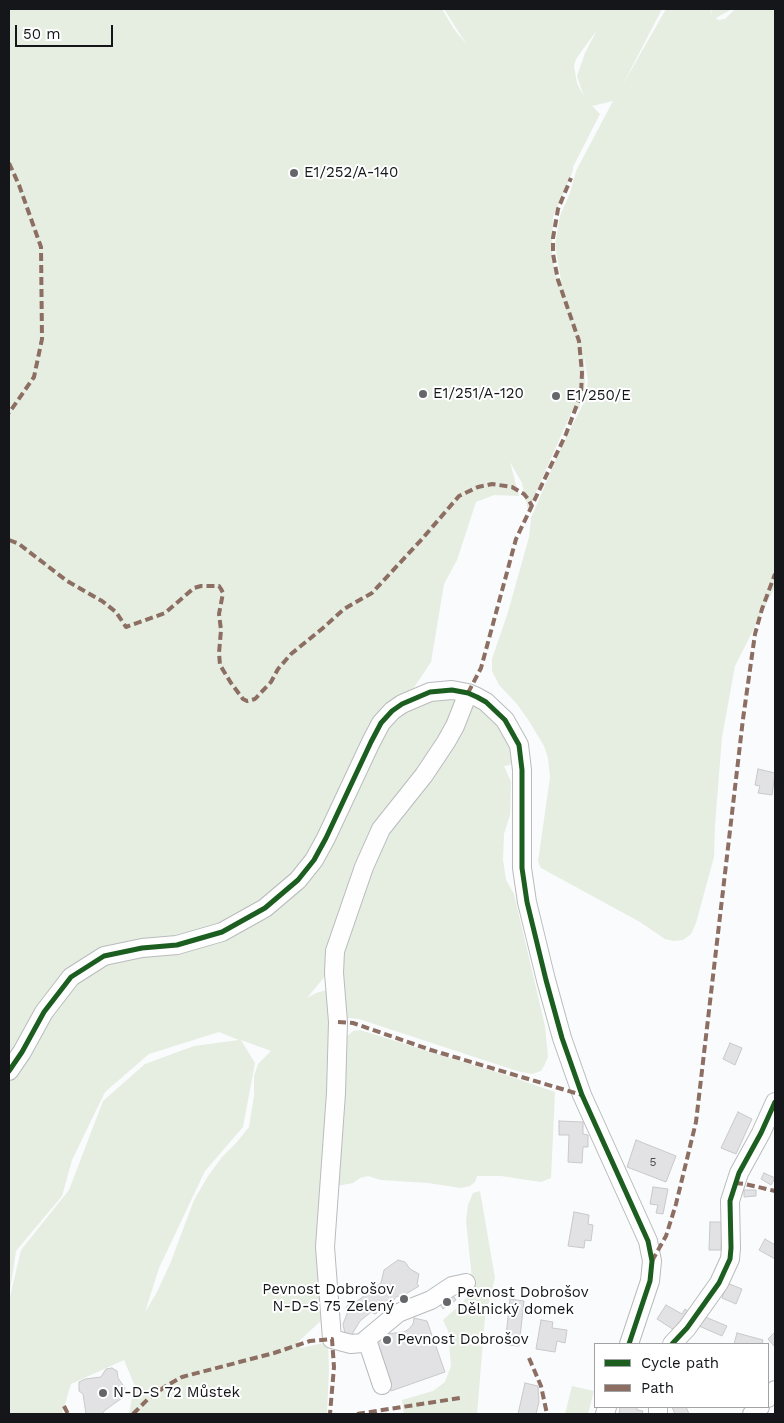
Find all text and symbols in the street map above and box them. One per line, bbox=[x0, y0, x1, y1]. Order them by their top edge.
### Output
scale bar bbox=[18, 15, 115, 47]
text: 50 m bbox=[23, 25, 60, 43]
place label: E1/252/A-140 bbox=[304, 164, 398, 182]
marker: E1/252/A-140 bbox=[288, 167, 300, 179]
place label: E1/251/A-120 bbox=[433, 385, 524, 403]
place label: E1/250/E bbox=[566, 387, 631, 405]
marker: E1/251/A-120 bbox=[417, 388, 429, 400]
marker: E1/250/E bbox=[550, 390, 562, 402]
house number: 5 bbox=[650, 1155, 656, 1169]
place label: Pevnost Dobrošov N-D-S 75 Zelený bbox=[262, 1281, 394, 1316]
place label: Pevnost Dobrošov Dělnický domek bbox=[457, 1284, 589, 1319]
marker: Pevnost Dobrošov N-D-S 75 Zelený bbox=[398, 1293, 410, 1305]
marker: Pevnost Dobrošov Dělnický domek bbox=[441, 1296, 453, 1308]
place label: Pevnost Dobrošov bbox=[397, 1331, 529, 1349]
marker: Pevnost Dobrošov bbox=[381, 1334, 393, 1346]
legend bbox=[594, 1343, 769, 1408]
text: Cycle path bbox=[641, 1354, 719, 1372]
text: Path bbox=[641, 1379, 674, 1397]
place label: N-D-S 72 Můstek bbox=[113, 1384, 240, 1402]
marker: N-D-S 72 Můstek bbox=[97, 1387, 109, 1399]

